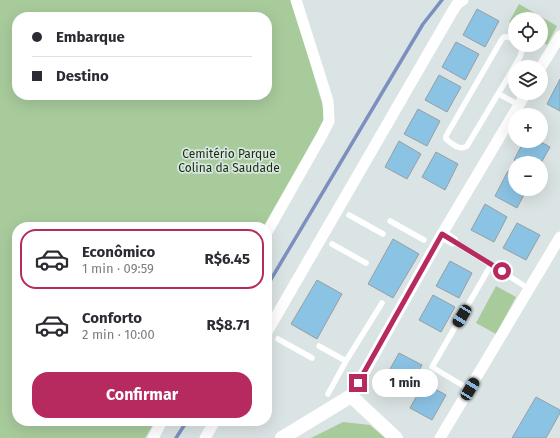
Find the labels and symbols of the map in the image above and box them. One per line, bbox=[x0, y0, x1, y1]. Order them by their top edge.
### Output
park label: Cemitério Parque Colina da Saudade bbox=[178, 147, 280, 175]
route start bbox=[493, 262, 511, 280]
car bbox=[451, 303, 473, 329]
callout: 1 min bbox=[372, 369, 438, 397]
route end bbox=[349, 374, 367, 392]
car bbox=[459, 376, 481, 402]

